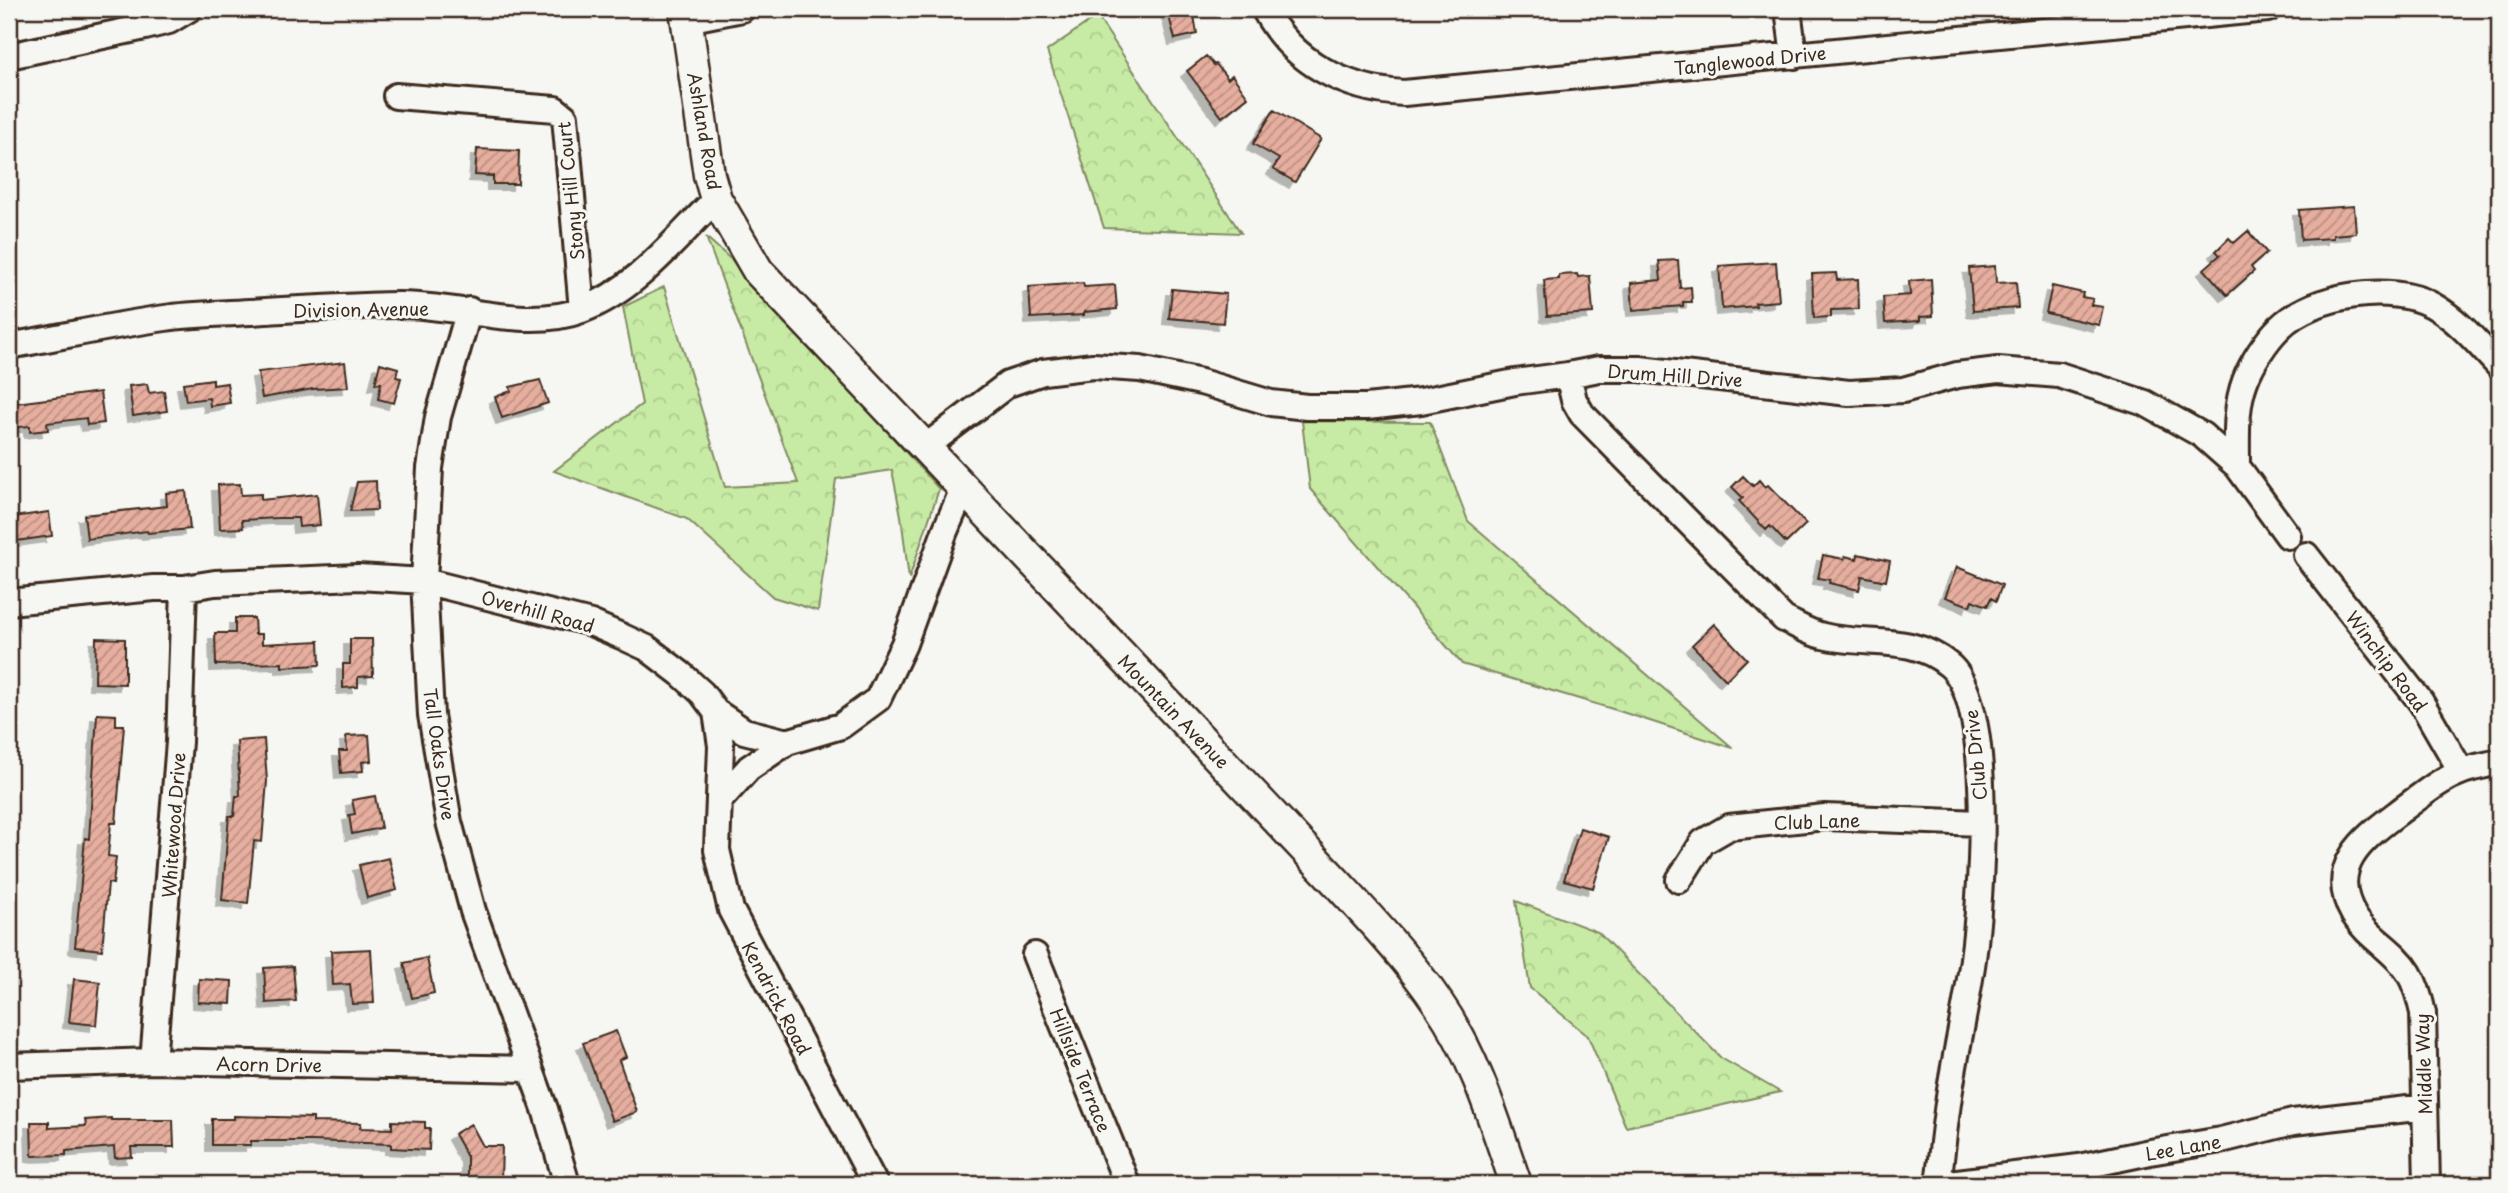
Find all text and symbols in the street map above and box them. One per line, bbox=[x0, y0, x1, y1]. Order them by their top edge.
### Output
street label: Tanglewood Drive bbox=[1673, 39, 1827, 81]
street label: Ashland Road bbox=[681, 70, 729, 192]
street label: Stony Hill Court bbox=[549, 120, 591, 262]
street label: Division Avenue bbox=[293, 294, 429, 324]
street label: Drum Hill Drive bbox=[1607, 357, 1743, 393]
street label: Overhill Road bbox=[479, 583, 597, 639]
street label: Winchip Road bbox=[2340, 605, 2434, 717]
street label: Mountain Avenue bbox=[1112, 648, 1236, 774]
street label: Tall Oaks Drive bbox=[417, 686, 463, 822]
street label: Club Drive bbox=[1957, 708, 1993, 802]
street label: Whitewood Drive bbox=[154, 751, 192, 899]
street label: Club Lane bbox=[1773, 806, 1861, 836]
street label: Kendrick Road bbox=[736, 936, 818, 1060]
street label: Hillside Terrace bbox=[1044, 1004, 1118, 1136]
street label: Middle Way bbox=[2408, 1013, 2438, 1115]
street label: Acorn Drive bbox=[216, 1050, 322, 1078]
street label: Lee Lane bbox=[2143, 1127, 2223, 1167]

